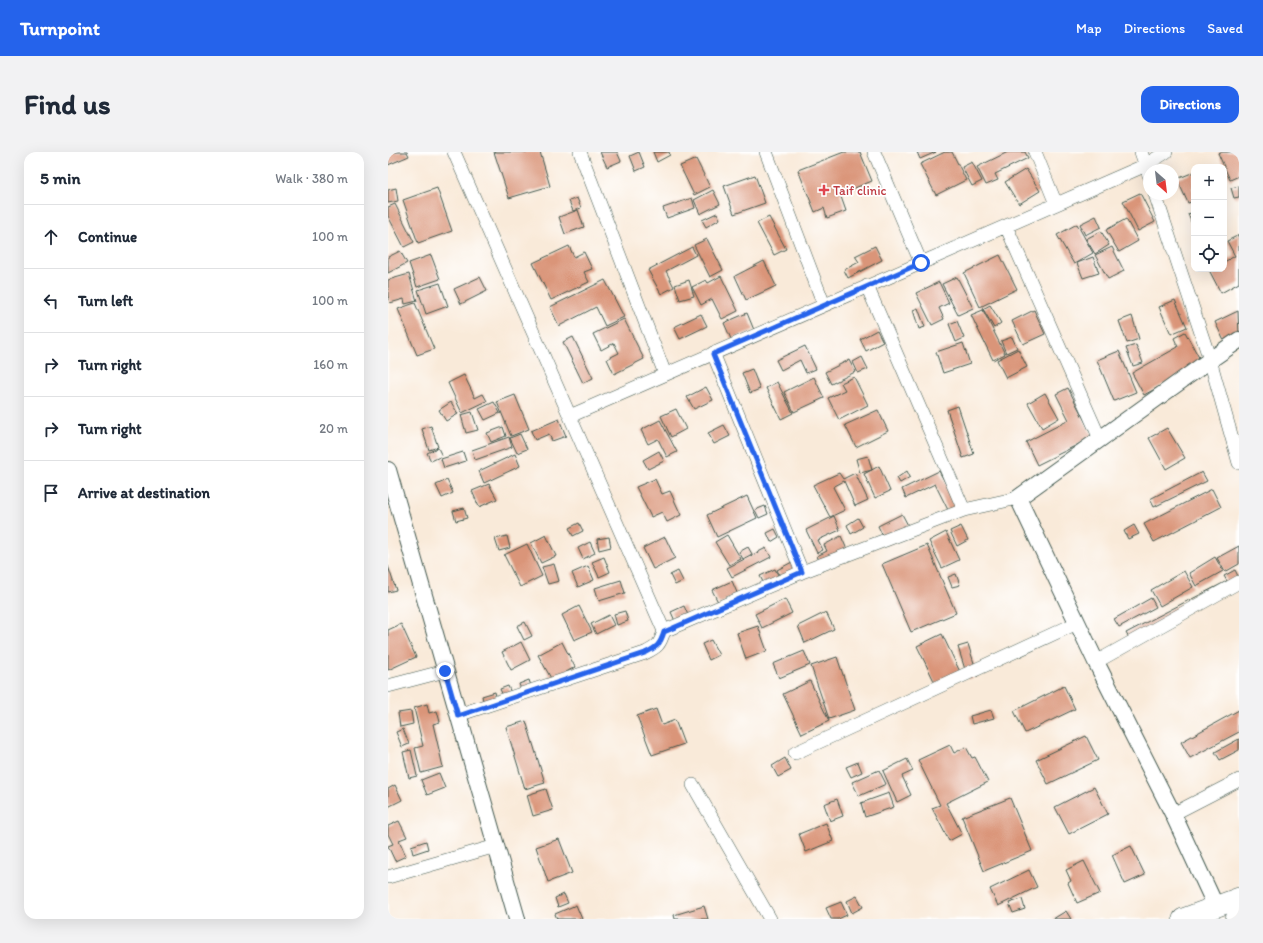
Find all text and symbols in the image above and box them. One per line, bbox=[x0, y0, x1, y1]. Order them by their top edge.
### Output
text: Turnpoint bbox=[20, 17, 100, 40]
text: Map bbox=[1076, 20, 1102, 37]
text: Directions bbox=[1124, 20, 1185, 37]
text: Saved bbox=[1207, 20, 1243, 37]
button: Directions bbox=[1141, 86, 1239, 123]
text: Find us bbox=[24, 87, 111, 121]
north arrow bbox=[1143, 164, 1179, 200]
map controls bbox=[1191, 164, 1227, 272]
button: + bbox=[1191, 164, 1227, 200]
text: 5 min bbox=[40, 168, 80, 188]
text: Walk · 380 m bbox=[275, 171, 348, 186]
place label: Taif clinic bbox=[833, 183, 887, 198]
marker: Taif clinic bbox=[818, 184, 830, 196]
button: − bbox=[1191, 200, 1227, 236]
icon: ahead bbox=[40, 226, 62, 248]
text: Continue bbox=[78, 228, 137, 246]
text: 100 m bbox=[312, 229, 348, 244]
button: locate bbox=[1191, 236, 1227, 272]
route start bbox=[912, 254, 930, 272]
icon: left bbox=[40, 290, 62, 312]
text: Turn left bbox=[78, 292, 133, 310]
text: 100 m bbox=[312, 293, 348, 308]
icon: right bbox=[40, 354, 62, 376]
text: Turn right bbox=[78, 356, 142, 374]
text: 160 m bbox=[313, 357, 348, 372]
icon: right bbox=[40, 418, 62, 440]
text: Turn right bbox=[78, 420, 142, 438]
text: 20 m bbox=[319, 421, 348, 436]
icon: arrive bbox=[40, 482, 62, 504]
text: Arrive at destination bbox=[78, 484, 210, 502]
route end bbox=[436, 662, 454, 680]

